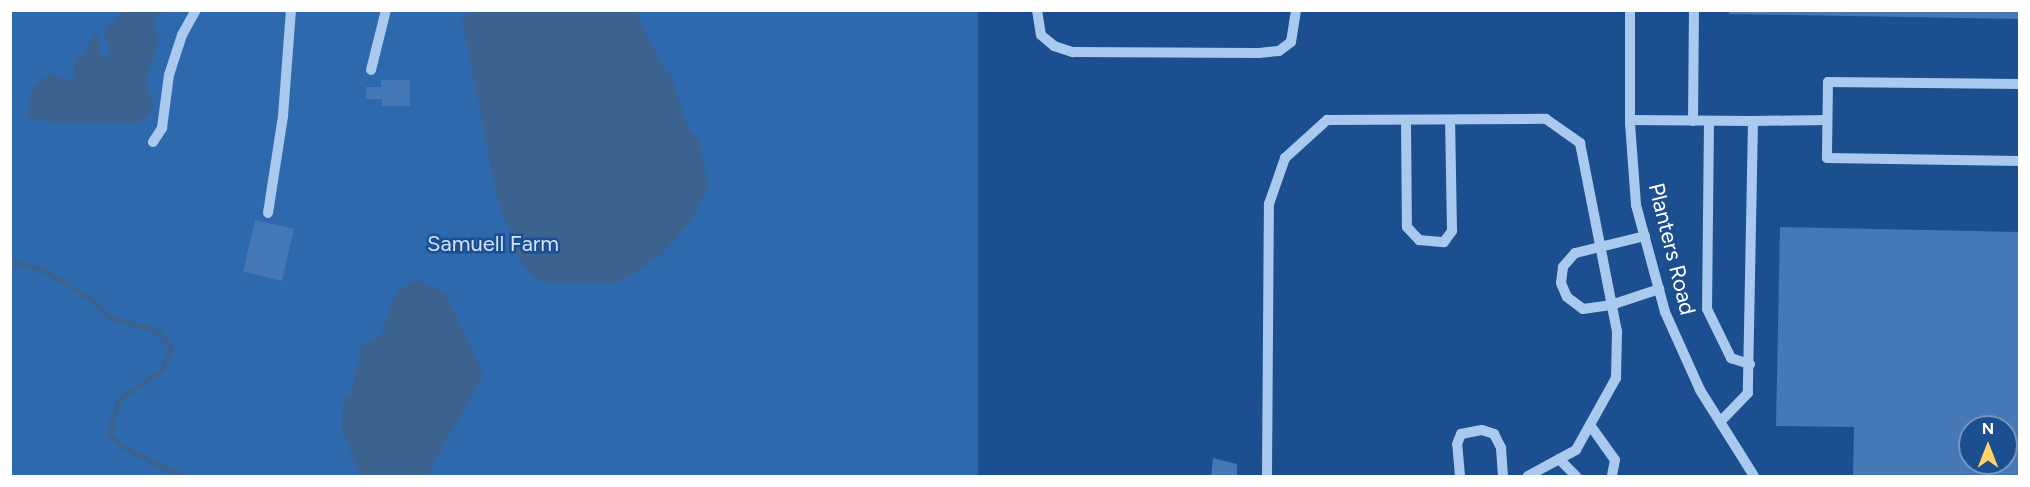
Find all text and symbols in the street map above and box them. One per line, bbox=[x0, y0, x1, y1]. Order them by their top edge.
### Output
street label: Planters Road bbox=[1643, 180, 1701, 318]
park label: Samuell Farm bbox=[427, 231, 559, 257]
north arrow bbox=[1958, 415, 2018, 475]
text: N bbox=[1982, 419, 1994, 438]

